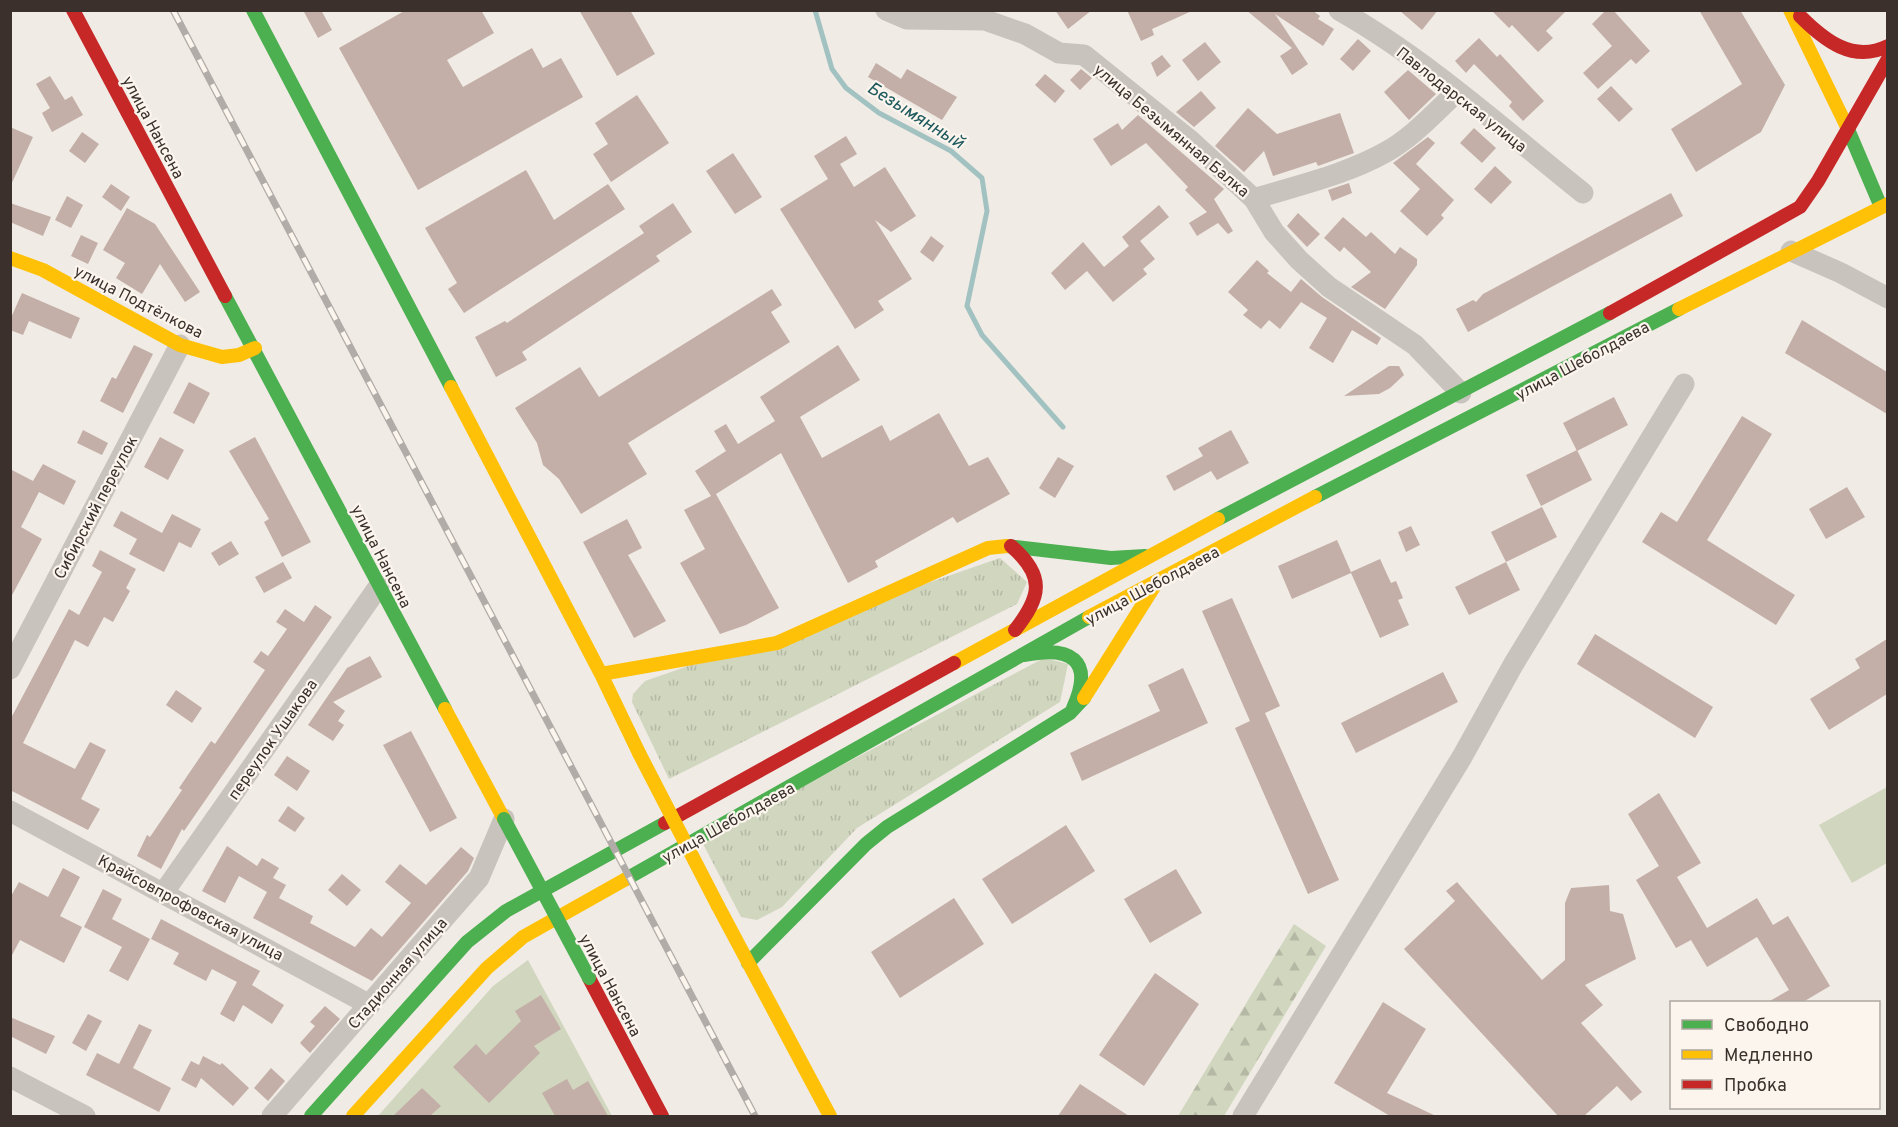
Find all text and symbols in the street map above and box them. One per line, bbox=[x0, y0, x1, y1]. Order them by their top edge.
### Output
street label: Павлодарская улица bbox=[1392, 43, 1530, 158]
street label: улица Безымянная Балка bbox=[1089, 61, 1253, 203]
street label: улица Нансена bbox=[117, 73, 188, 183]
water label: Безымянный bbox=[862, 77, 969, 156]
street label: улица Подтёлкова bbox=[70, 262, 206, 344]
street label: улица Шеболдаева bbox=[1513, 318, 1653, 406]
street label: Сибирский переулок bbox=[50, 433, 143, 583]
street label: улица Нансена bbox=[346, 502, 415, 612]
street label: улица Шеболдаева bbox=[1083, 543, 1223, 631]
street label: переулок Ушакова bbox=[224, 676, 323, 804]
street label: улица Шеболдаева bbox=[659, 779, 799, 869]
street label: Крайсовпрофовская улица bbox=[94, 851, 286, 966]
street label: Стадионная улица bbox=[345, 914, 453, 1034]
street label: улица Нансена bbox=[574, 931, 645, 1041]
legend bbox=[1670, 1001, 1880, 1109]
text: Свободно bbox=[1724, 1015, 1809, 1038]
text: Медленно bbox=[1724, 1045, 1813, 1068]
text: Пробка bbox=[1724, 1075, 1787, 1098]

